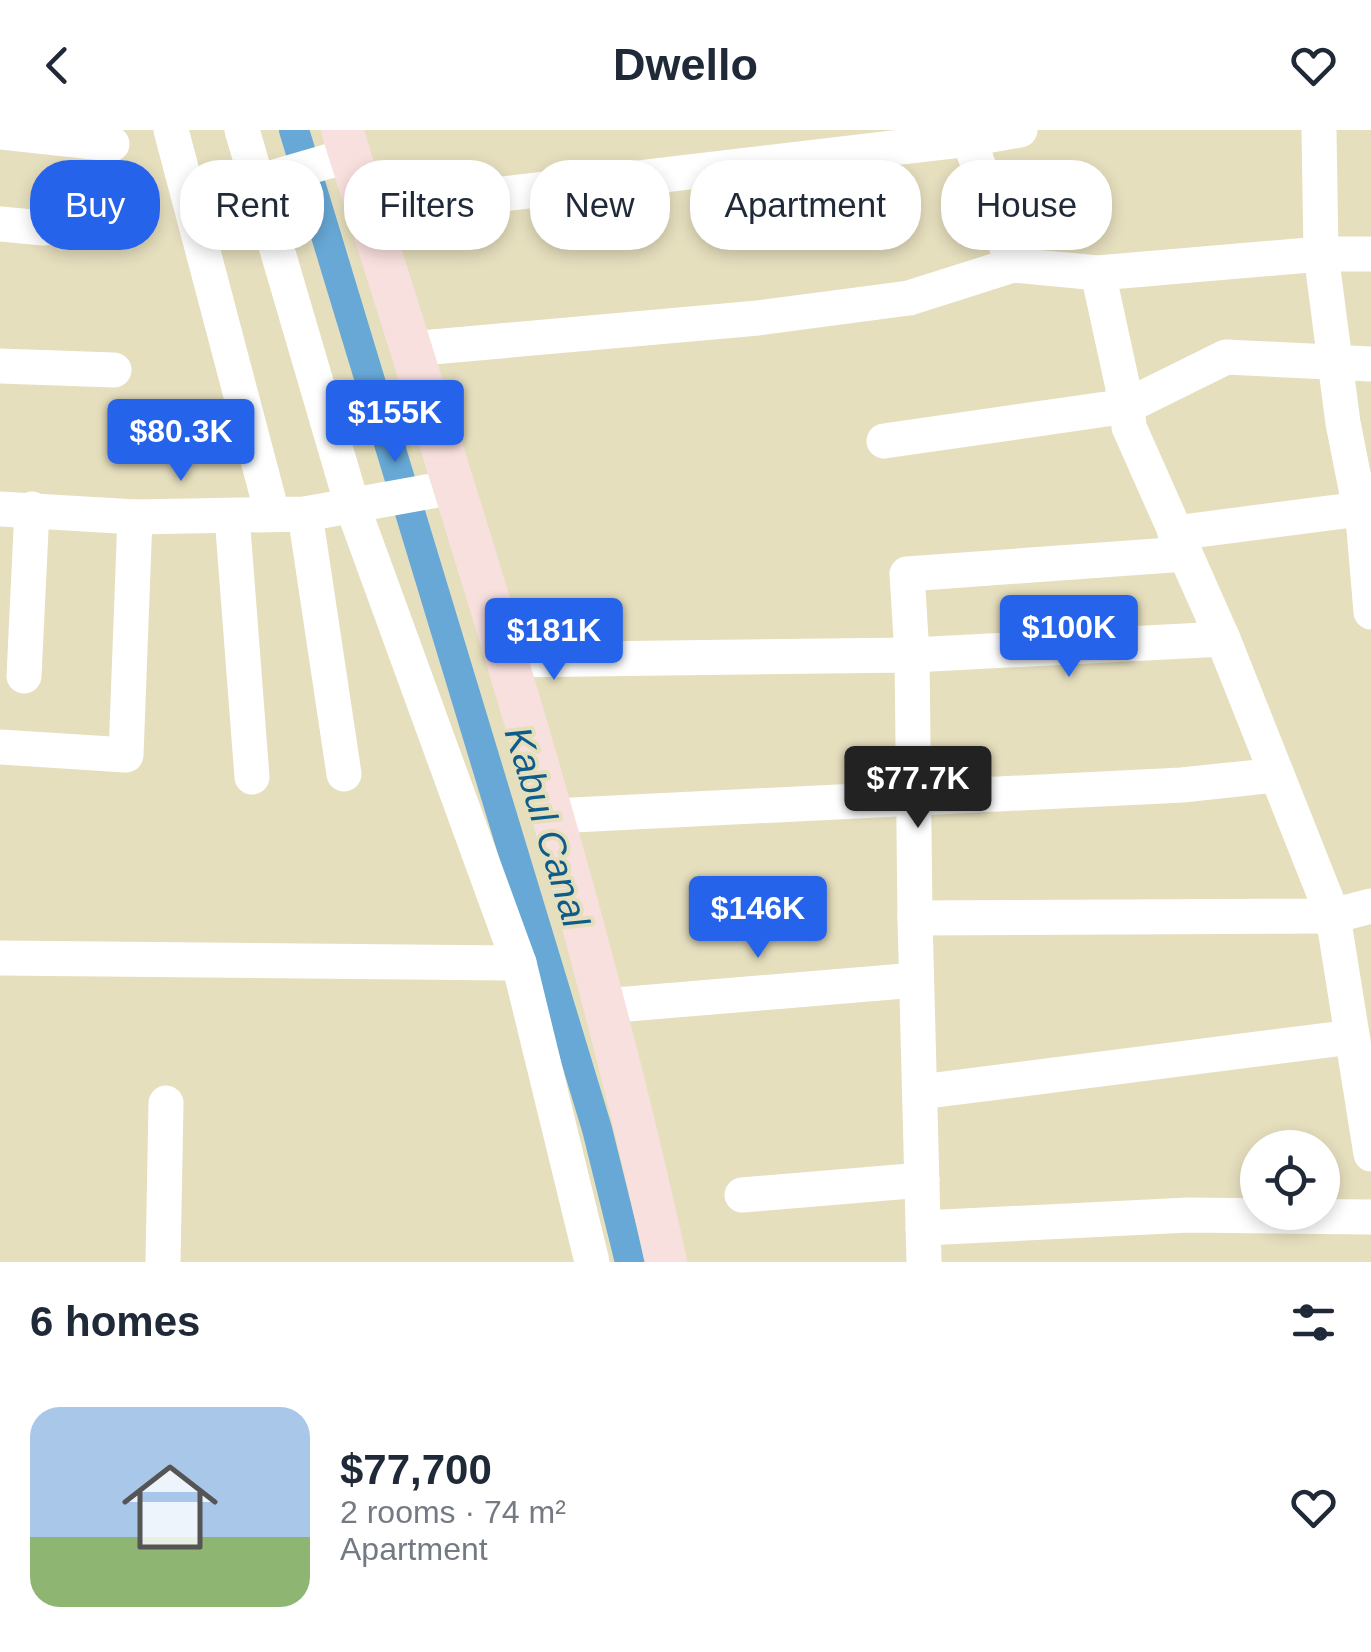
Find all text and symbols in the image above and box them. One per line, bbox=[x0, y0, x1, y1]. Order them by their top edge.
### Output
icon: back bbox=[30, 38, 85, 93]
icon: heart bbox=[1286, 38, 1341, 93]
text: Dwello bbox=[613, 39, 758, 90]
chip: Buy bbox=[30, 160, 160, 250]
chip: Rent bbox=[180, 160, 324, 250]
chip: Filters bbox=[344, 160, 510, 250]
chip: New bbox=[530, 160, 670, 250]
chip: Apartment bbox=[690, 160, 921, 250]
chip: House bbox=[941, 160, 1112, 250]
pin: $155K bbox=[325, 380, 465, 465]
text: $155K bbox=[348, 394, 442, 430]
pin: $80.3K bbox=[100, 399, 262, 484]
text: $80.3K bbox=[129, 413, 233, 449]
pin: $100K bbox=[999, 595, 1139, 680]
pin: $181K bbox=[484, 598, 624, 683]
text: $100K bbox=[1022, 609, 1116, 645]
text: $181K bbox=[507, 612, 601, 648]
water label: Kabul Canal bbox=[497, 722, 598, 934]
pin: $77.7K bbox=[837, 746, 999, 831]
text: $77.7K bbox=[866, 760, 970, 796]
pin: $146K bbox=[688, 876, 828, 961]
text: $146K bbox=[711, 890, 805, 926]
map controls bbox=[1240, 1130, 1340, 1230]
button: locate bbox=[1240, 1130, 1340, 1230]
icon: filters bbox=[1286, 1295, 1341, 1350]
text: 6 homes bbox=[30, 1298, 200, 1345]
text: $77,700 bbox=[340, 1446, 492, 1493]
icon: home bbox=[110, 1447, 230, 1567]
icon: heart bbox=[1286, 1480, 1341, 1535]
text: 2 rooms · 74 m² bbox=[340, 1494, 566, 1530]
text: Apartment bbox=[340, 1531, 488, 1567]

